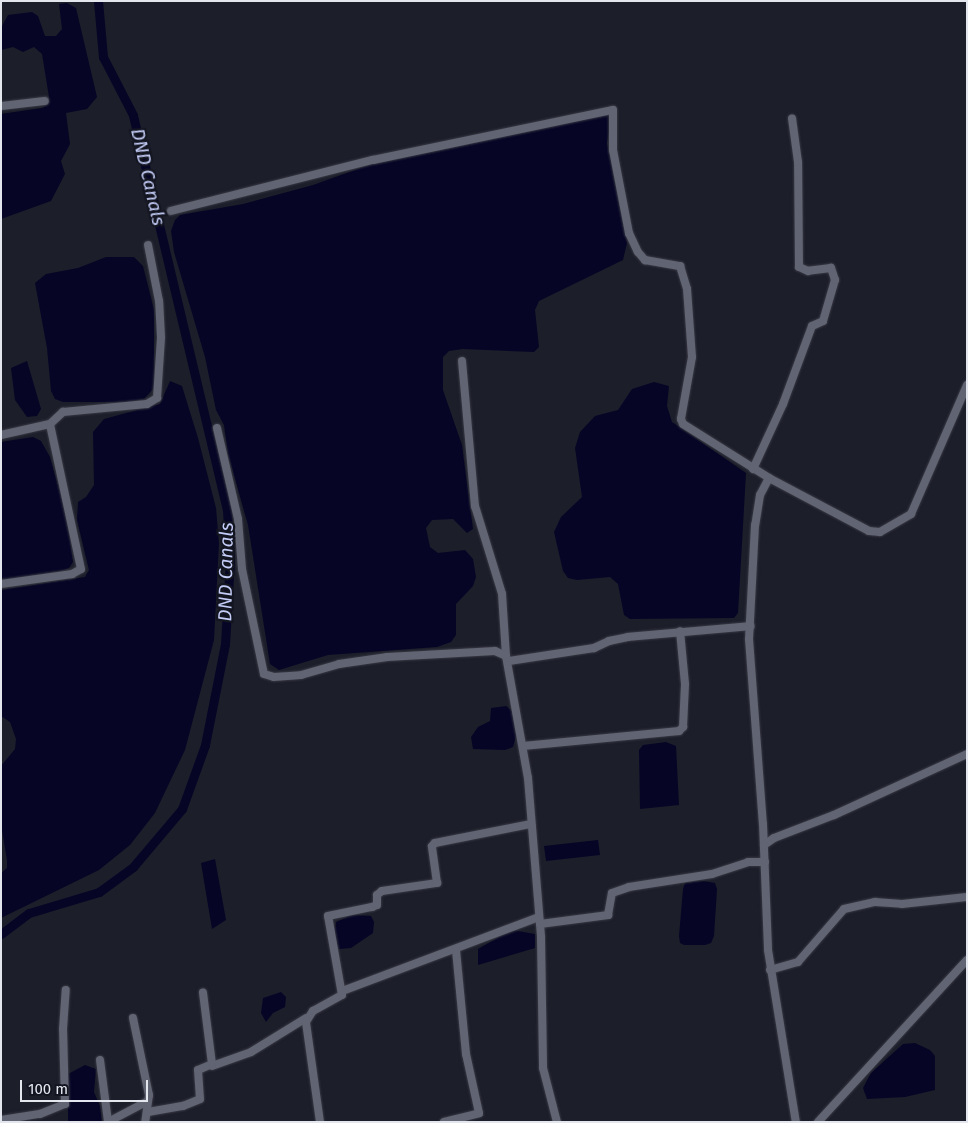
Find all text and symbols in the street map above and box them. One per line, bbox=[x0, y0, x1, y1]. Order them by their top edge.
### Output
water label: DND Canals bbox=[126, 126, 170, 228]
water label: DND Canals bbox=[214, 522, 238, 622]
scale bar bbox=[22, 1070, 150, 1102]
text: 100 m bbox=[28, 1080, 68, 1098]

